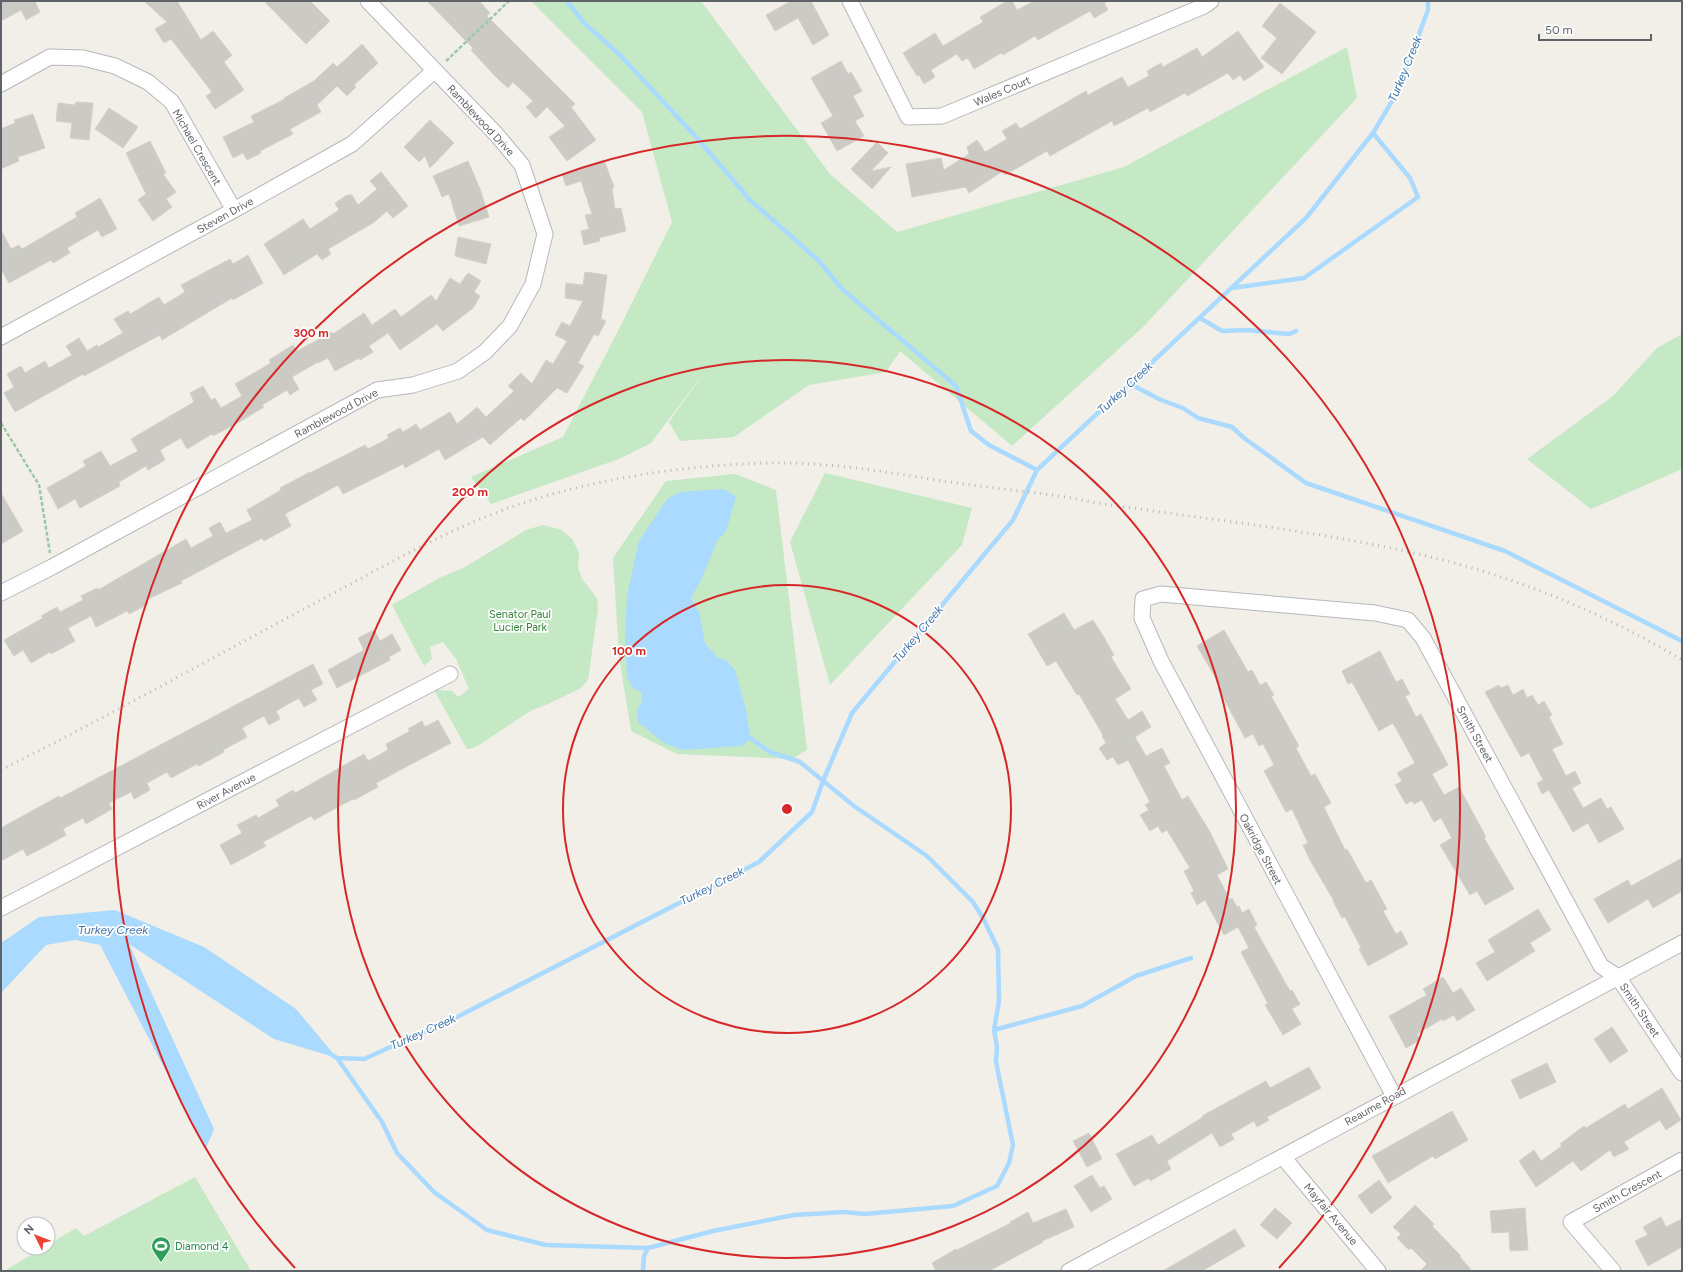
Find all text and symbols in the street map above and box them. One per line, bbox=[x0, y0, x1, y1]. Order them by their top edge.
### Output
scale bar bbox=[1539, 16, 1651, 42]
text: 50 m bbox=[1545, 23, 1573, 37]
water label: Turkey Creek bbox=[1385, 33, 1425, 104]
street label: Wales Court bbox=[972, 74, 1033, 109]
street label: Ramblewood Drive bbox=[444, 82, 517, 159]
street label: Michael Crescent bbox=[170, 107, 224, 188]
street label: Steven Drive bbox=[195, 195, 256, 236]
text: 300 m bbox=[293, 326, 329, 340]
water label: Turkey Creek bbox=[1095, 358, 1156, 417]
street label: Ramblewood Drive bbox=[292, 386, 380, 441]
text: 200 m bbox=[452, 485, 488, 499]
water label: Turkey Creek bbox=[890, 602, 947, 665]
park label: Senator Paul Lucier Park bbox=[489, 608, 551, 634]
text: 100 m bbox=[612, 644, 646, 658]
street label: Smith Street bbox=[1454, 704, 1495, 765]
street label: River Avenue bbox=[195, 771, 258, 812]
centre of rings bbox=[780, 802, 794, 816]
street label: Oakridge Street bbox=[1236, 812, 1285, 887]
water label: Turkey Creek bbox=[678, 863, 747, 908]
water label: Turkey Creek bbox=[78, 923, 149, 937]
street label: Smith Street bbox=[1617, 981, 1662, 1040]
water label: Turkey Creek bbox=[388, 1011, 459, 1053]
street label: Reaume Road bbox=[1342, 1084, 1408, 1129]
street label: Smith Crescent bbox=[1591, 1167, 1664, 1216]
street label: Mayfair Avenue bbox=[1301, 1181, 1360, 1248]
north arrow bbox=[16, 1216, 56, 1256]
text: N bbox=[21, 1222, 37, 1237]
sports icon: Diamond 4 bbox=[150, 1235, 172, 1263]
place label: Diamond 4 bbox=[175, 1240, 229, 1253]

